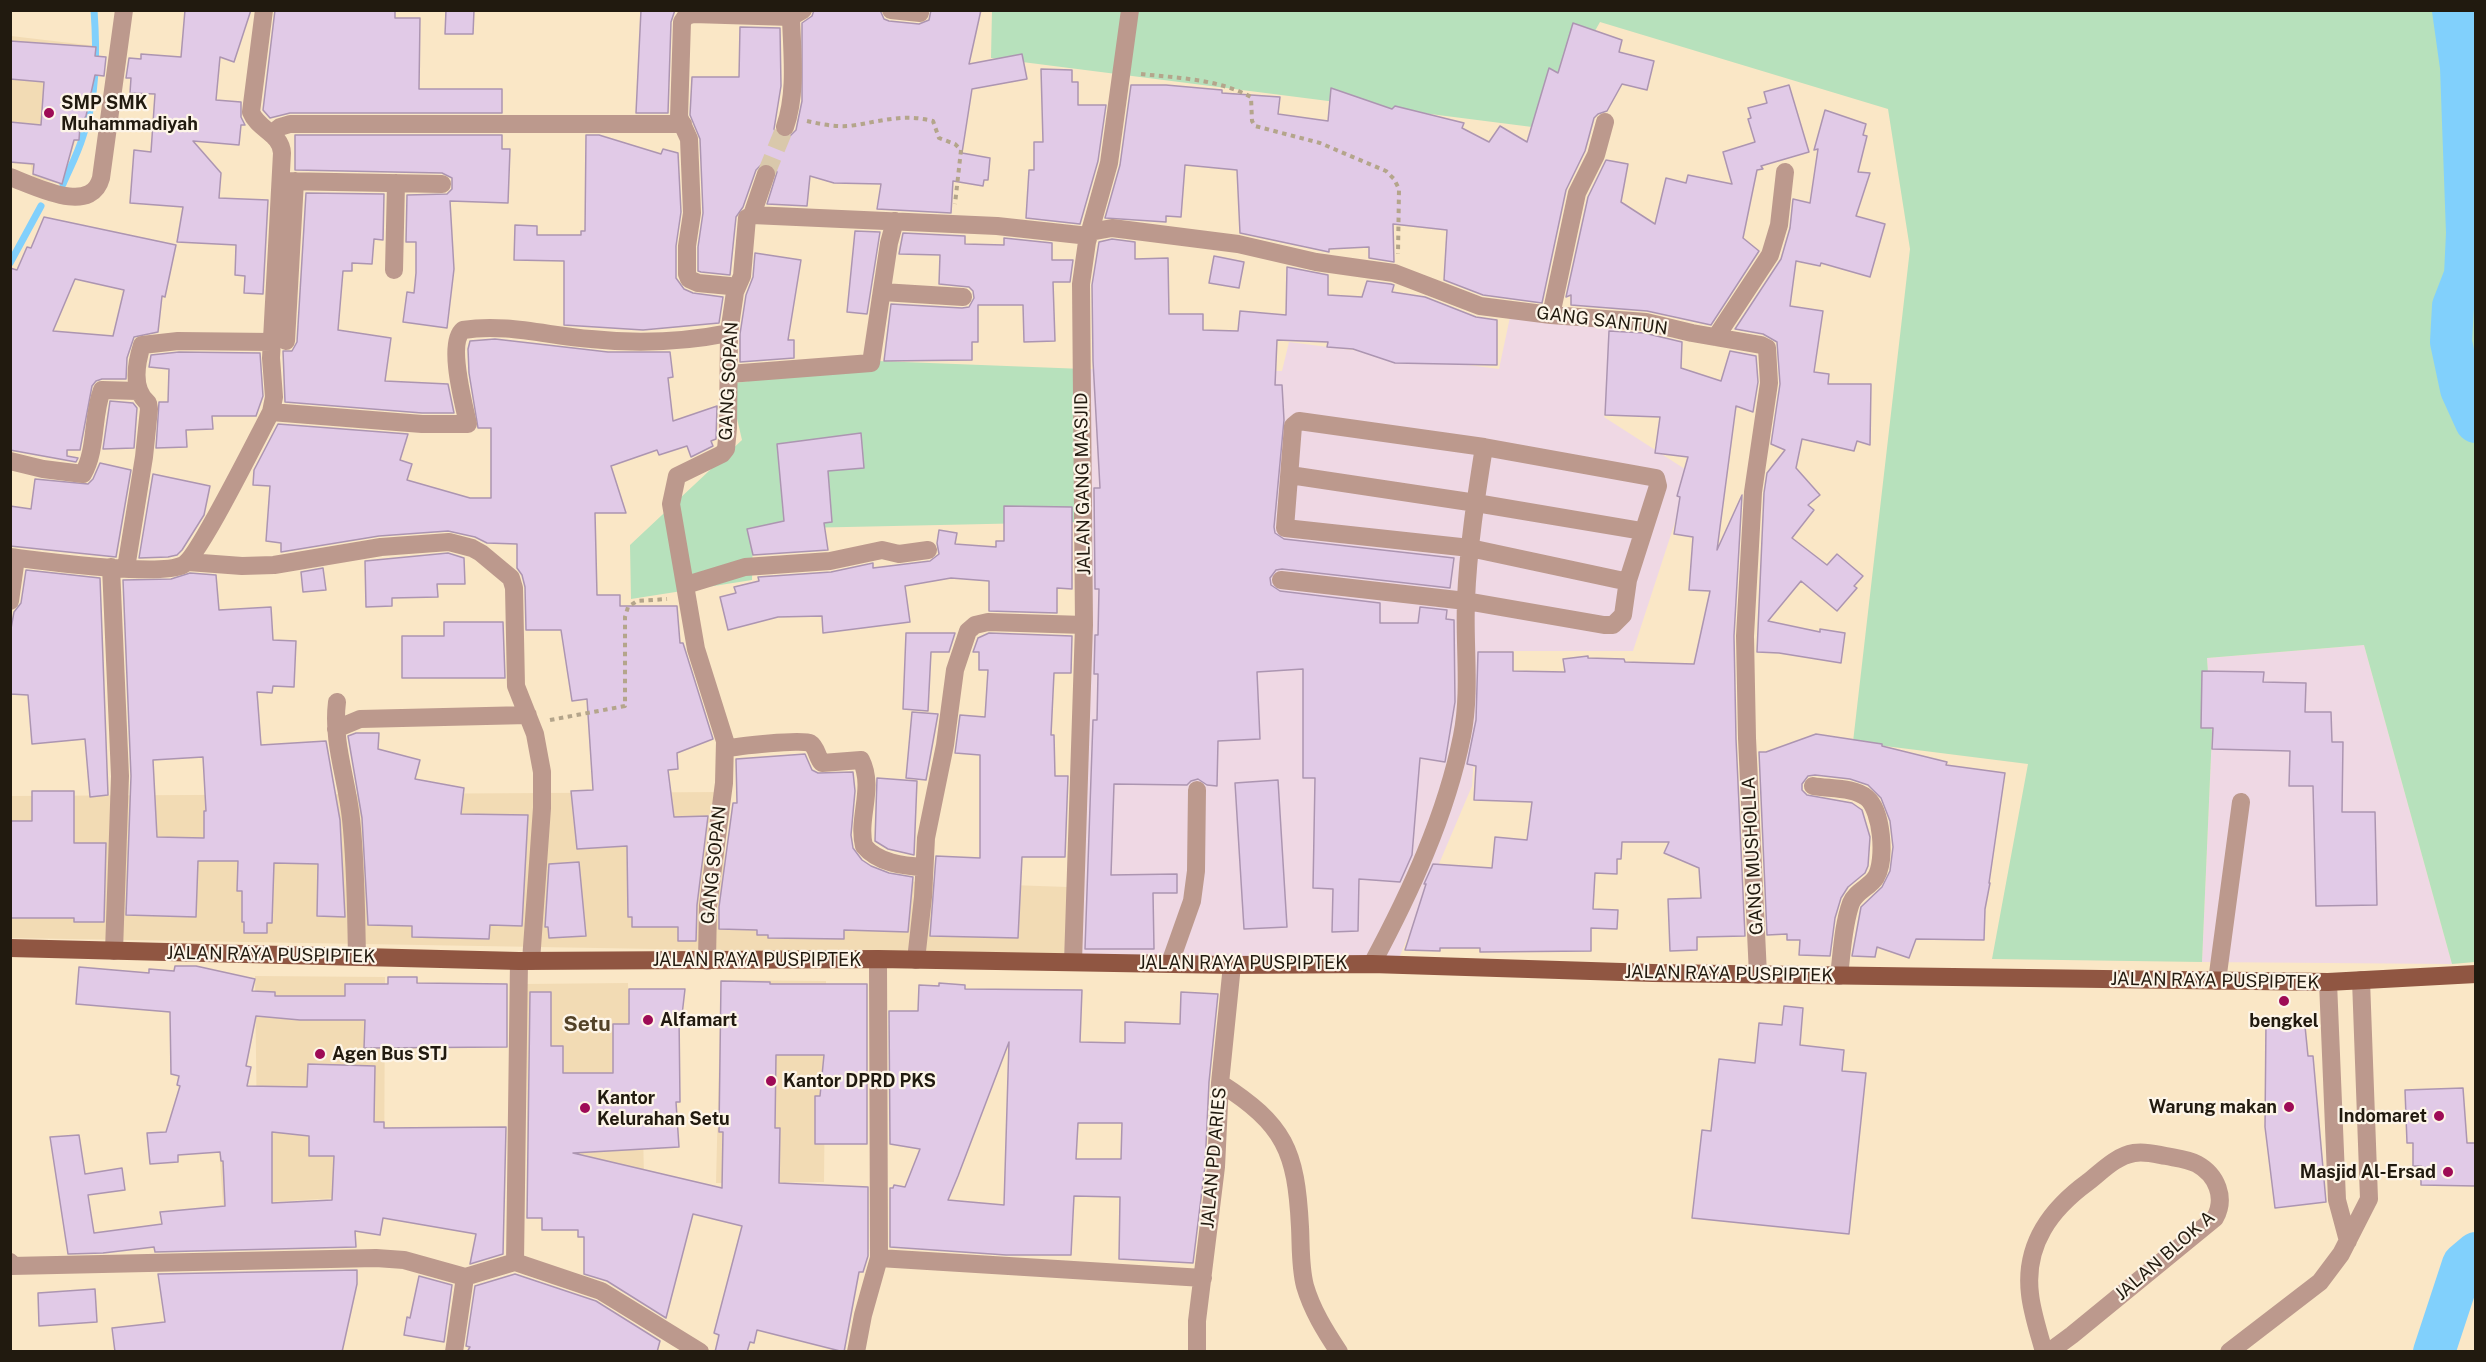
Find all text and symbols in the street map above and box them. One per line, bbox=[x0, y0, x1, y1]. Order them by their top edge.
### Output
place label: SMP SMK Muhammadiyah bbox=[61, 92, 198, 134]
marker: SMP SMK Muhammadiyah bbox=[42, 106, 56, 120]
street label: GANG SANTUN bbox=[1535, 302, 1669, 340]
street label: GANG SOPAN bbox=[715, 321, 743, 441]
street label: JALAN GANG MASJID bbox=[1071, 392, 1095, 576]
street label: GANG MUSHOLLA bbox=[1738, 776, 1768, 936]
street label: GANG SOPAN bbox=[697, 805, 731, 925]
street label: JALAN RAYA PUSPIPTEK bbox=[166, 942, 376, 968]
street label: JALAN RAYA PUSPIPTEK bbox=[652, 949, 862, 971]
street label: JALAN RAYA PUSPIPTEK bbox=[1138, 952, 1348, 974]
street label: JALAN RAYA PUSPIPTEK bbox=[1624, 961, 1834, 987]
street label: JALAN RAYA PUSPIPTEK bbox=[2110, 968, 2320, 994]
marker: bengkel bbox=[2277, 994, 2291, 1008]
place label: Alfamart bbox=[660, 1009, 737, 1031]
place label: bengkel bbox=[2249, 1010, 2319, 1032]
district label: Setu bbox=[563, 1012, 611, 1038]
marker: Alfamart bbox=[641, 1013, 655, 1027]
place label: Agen Bus STJ bbox=[332, 1043, 448, 1065]
marker: Agen Bus STJ bbox=[313, 1047, 327, 1061]
place label: Kantor DPRD PKS bbox=[783, 1070, 936, 1092]
marker: Kantor DPRD PKS bbox=[764, 1074, 778, 1088]
street label: JALAN PD ARIES bbox=[1197, 1086, 1231, 1230]
place label: Kantor Kelurahan Setu bbox=[597, 1087, 730, 1130]
place label: Warung makan bbox=[2149, 1096, 2277, 1118]
marker: Warung makan bbox=[2282, 1100, 2296, 1114]
marker: Kantor Kelurahan Setu bbox=[578, 1101, 592, 1115]
place label: Indomaret bbox=[2338, 1105, 2427, 1127]
marker: Indomaret bbox=[2432, 1109, 2446, 1123]
place label: Masjid Al-Ersad bbox=[2300, 1161, 2436, 1183]
marker: Masjid Al-Ersad bbox=[2441, 1165, 2455, 1179]
street label: JALAN BLOK A bbox=[2111, 1207, 2219, 1305]

